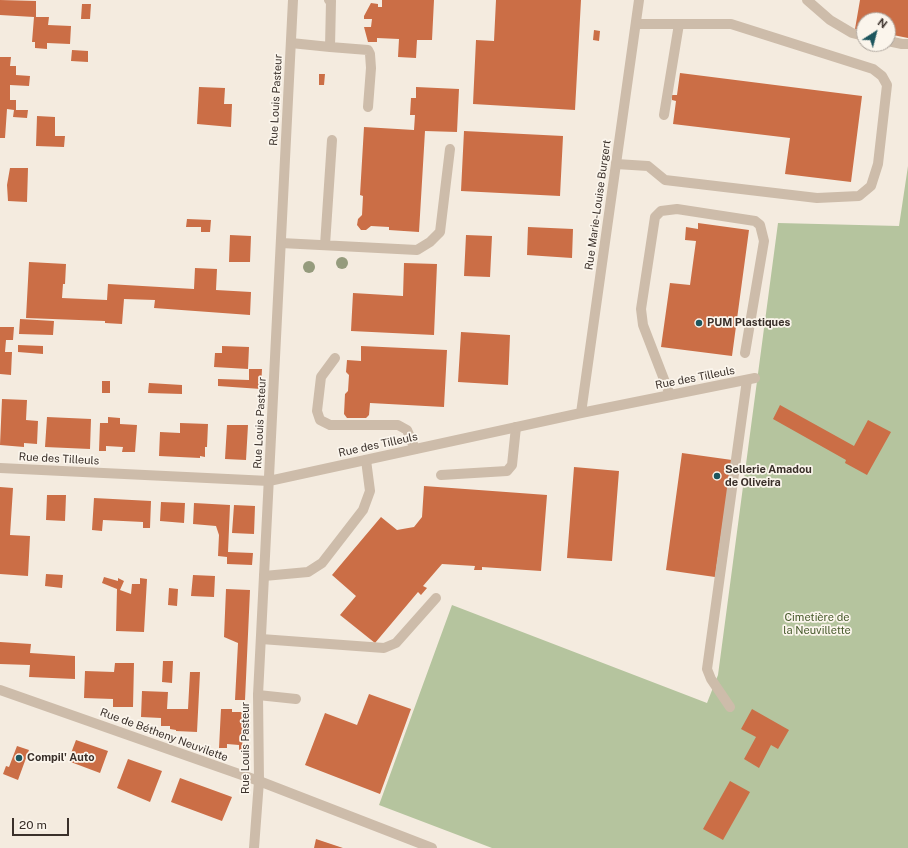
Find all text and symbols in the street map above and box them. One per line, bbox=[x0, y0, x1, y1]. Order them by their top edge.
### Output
north arrow bbox=[856, 12, 896, 52]
text: N bbox=[875, 16, 889, 30]
street label: Rue Louis Pasteur bbox=[267, 54, 285, 146]
street label: Rue Marie-Louise Burgert bbox=[582, 139, 614, 271]
place label: PUM Plastiques bbox=[707, 316, 790, 330]
marker: PUM Plastiques bbox=[694, 318, 704, 328]
street label: Rue des Tilleuls bbox=[654, 364, 736, 392]
street label: Rue Louis Pasteur bbox=[251, 377, 269, 469]
street label: Rue des Tilleuls bbox=[337, 430, 419, 460]
street label: Rue des Tilleuls bbox=[18, 450, 100, 468]
place label: Sellerie Amadou de Oliveira bbox=[725, 463, 812, 489]
marker: Sellerie Amadou de Oliveira bbox=[712, 471, 722, 481]
park label: Cimetière de la Neuvillette bbox=[783, 611, 851, 637]
street label: Rue Louis Pasteur bbox=[239, 702, 253, 794]
street label: Rue de Bétheny Neuvilette bbox=[98, 706, 230, 764]
place label: Compil' Auto bbox=[27, 751, 95, 765]
marker: Compil' Auto bbox=[14, 753, 24, 763]
scale bar bbox=[14, 810, 71, 836]
text: 20 m bbox=[19, 818, 47, 832]

